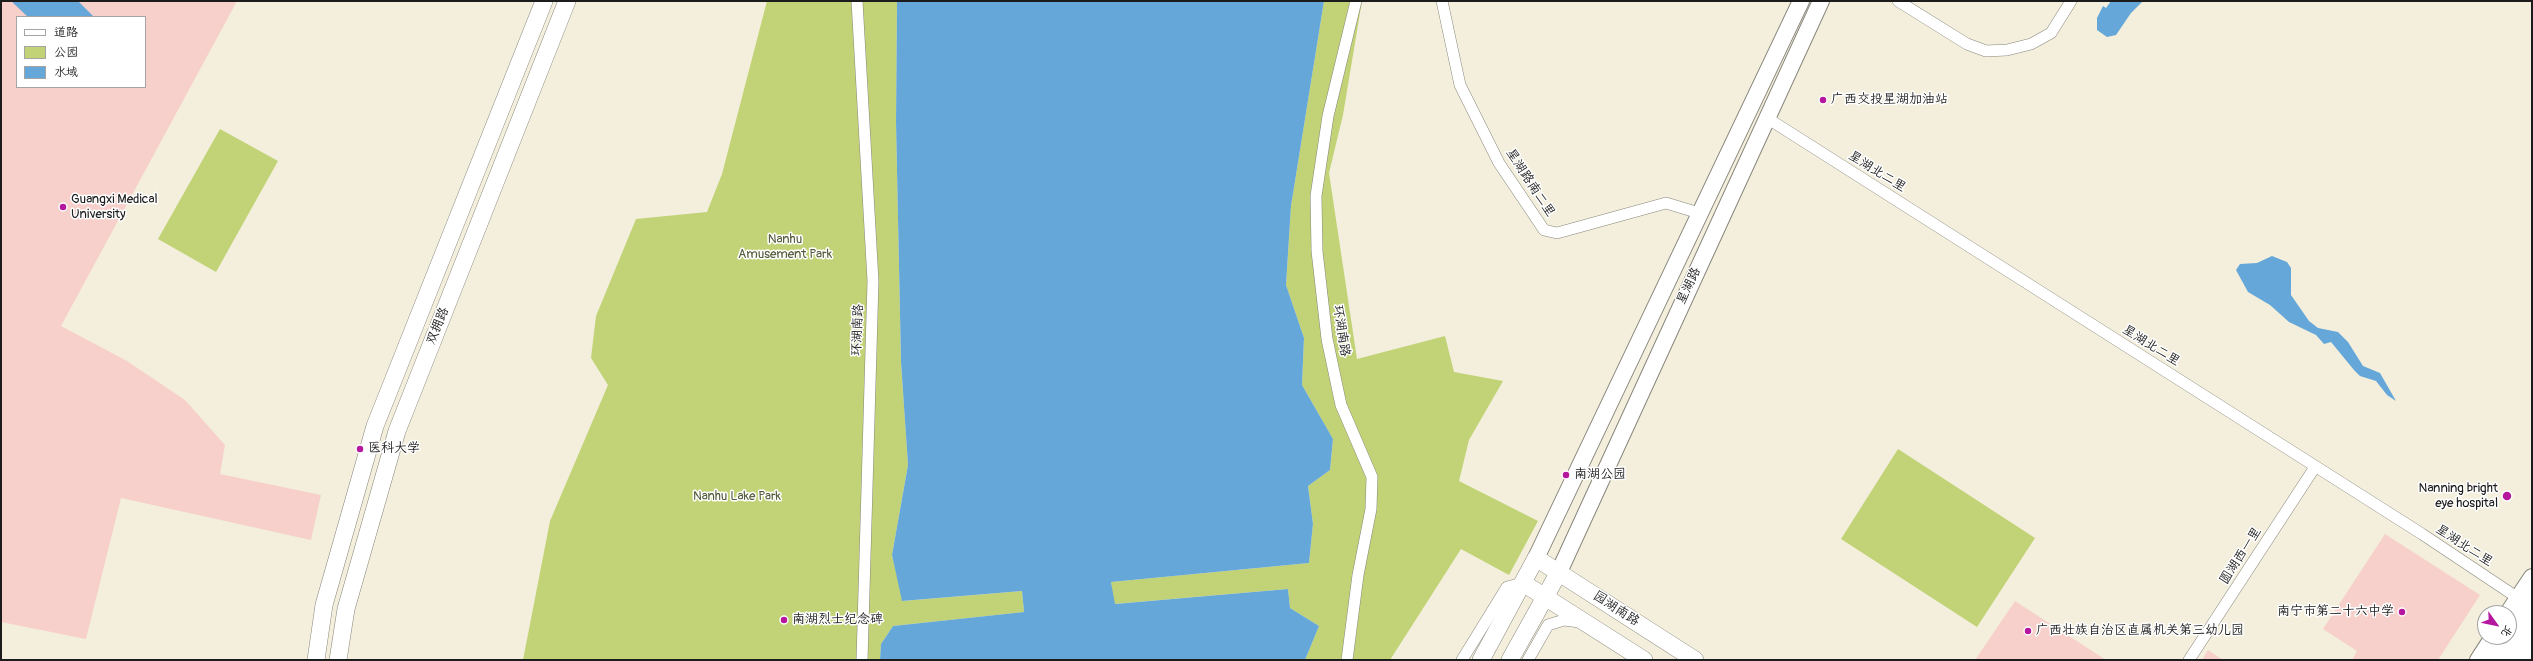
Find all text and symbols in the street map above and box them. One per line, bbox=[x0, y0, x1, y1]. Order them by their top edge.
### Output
legend bbox=[16, 16, 146, 88]
text: 道路 bbox=[54, 25, 78, 40]
text: 公园 bbox=[54, 45, 78, 60]
text: 水域 bbox=[54, 65, 78, 80]
place label: 广西交投星湖加油站 bbox=[1831, 92, 1948, 108]
marker: 广西交投星湖加油站 bbox=[1818, 95, 1828, 105]
street label: 星湖路南二里 bbox=[1502, 146, 1558, 220]
street label: 星湖北二里 bbox=[1845, 148, 1909, 196]
place label: Guangxi Medical University bbox=[71, 192, 158, 223]
marker: Guangxi Medical University bbox=[58, 202, 68, 212]
park label: Nanhu Amusement Park bbox=[738, 232, 832, 263]
street label: 星湖路 bbox=[1674, 265, 1704, 307]
street label: 环湖南路 bbox=[849, 304, 867, 356]
street label: 环湖南路 bbox=[1329, 304, 1353, 358]
street label: 双拥路 bbox=[423, 305, 453, 347]
street label: 星湖北二里 bbox=[2119, 322, 2183, 370]
place label: 医科大学 bbox=[368, 441, 420, 457]
marker: 医科大学 bbox=[355, 444, 365, 454]
place label: 南湖公园 bbox=[1574, 467, 1626, 483]
marker: 南湖公园 bbox=[1561, 470, 1571, 480]
place label: Nanning bright eye hospital bbox=[2419, 481, 2498, 512]
park label: Nanhu Lake Park bbox=[693, 489, 781, 505]
marker: Nanning bright eye hospital bbox=[2501, 490, 2513, 502]
street label: 星湖北二里 bbox=[2432, 522, 2496, 570]
street label: 圆湖西一里 bbox=[2217, 524, 2265, 588]
street label: 园湖南路 bbox=[1590, 588, 1642, 630]
place label: 南宁市第二十六中学 bbox=[2277, 604, 2394, 620]
north arrow bbox=[2477, 605, 2517, 645]
marker: 南宁市第二十六中学 bbox=[2397, 607, 2407, 617]
place label: 南湖烈士纪念碑 bbox=[792, 612, 883, 628]
marker: 南湖烈士纪念碑 bbox=[779, 615, 789, 625]
place label: 广西壮族自治区直属机关第三幼儿园 bbox=[2036, 623, 2244, 639]
text: 北 bbox=[2498, 623, 2515, 639]
marker: 广西壮族自治区直属机关第三幼儿园 bbox=[2023, 626, 2033, 636]

